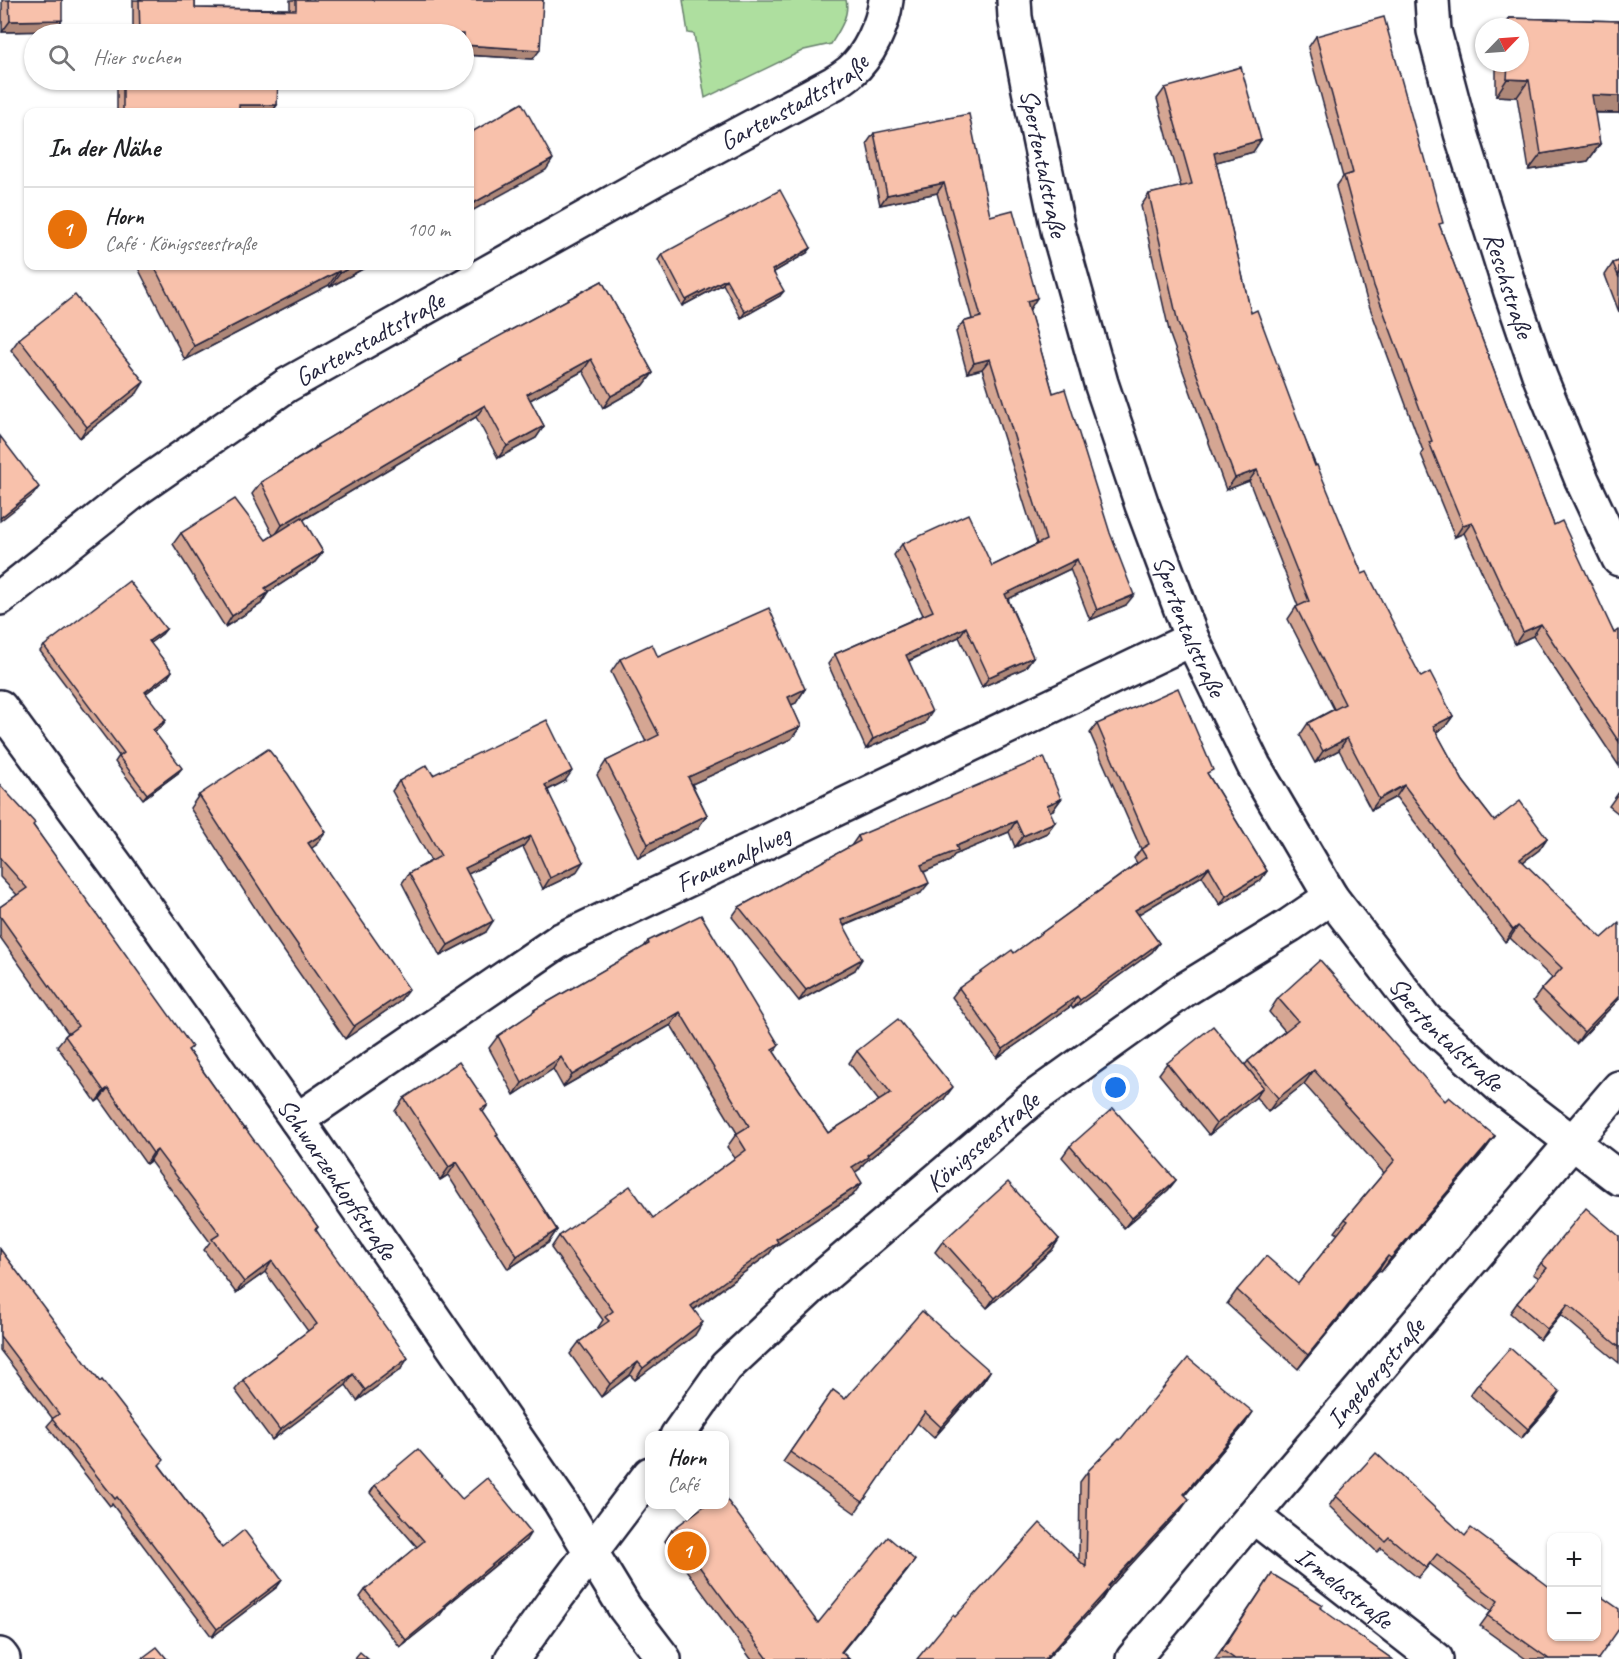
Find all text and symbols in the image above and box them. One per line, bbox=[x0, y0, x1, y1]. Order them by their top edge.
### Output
north arrow bbox=[1475, 18, 1529, 72]
search box bbox=[24, 24, 474, 90]
icon: search bbox=[45, 41, 78, 74]
text: Hier suchen bbox=[93, 43, 181, 71]
street label: Gartenstadtstraße bbox=[714, 46, 877, 158]
street label: Spertentalstraße bbox=[1013, 86, 1076, 243]
text: In der Nähe bbox=[48, 131, 160, 164]
text: Horn bbox=[105, 203, 144, 231]
text: 1 bbox=[63, 217, 72, 242]
text: 100 m bbox=[407, 217, 450, 242]
street label: Reschstraße bbox=[1477, 228, 1543, 344]
text: Café · Königsseestraße bbox=[105, 231, 256, 256]
street label: Gartenstadtstraße bbox=[289, 283, 452, 394]
street label: Spertentalstraße bbox=[1146, 551, 1235, 704]
street label: Frauenalplweg bbox=[670, 816, 797, 899]
street label: Spertentalstraße bbox=[1382, 970, 1513, 1100]
your location bbox=[1101, 1073, 1130, 1102]
street label: Königsseestraße bbox=[918, 1082, 1047, 1199]
street label: Schwarzenkopfstraße bbox=[270, 1092, 406, 1268]
street label: Ingeborgstraße bbox=[1319, 1309, 1433, 1435]
popup bbox=[645, 1431, 729, 1509]
text: Horn bbox=[668, 1444, 706, 1472]
text: Café bbox=[668, 1472, 698, 1497]
pin: 1 bbox=[668, 1528, 706, 1574]
map controls bbox=[1547, 1533, 1601, 1641]
button: + bbox=[1547, 1533, 1601, 1587]
street label: Irmelastraße bbox=[1289, 1539, 1402, 1637]
button: − bbox=[1547, 1587, 1601, 1641]

